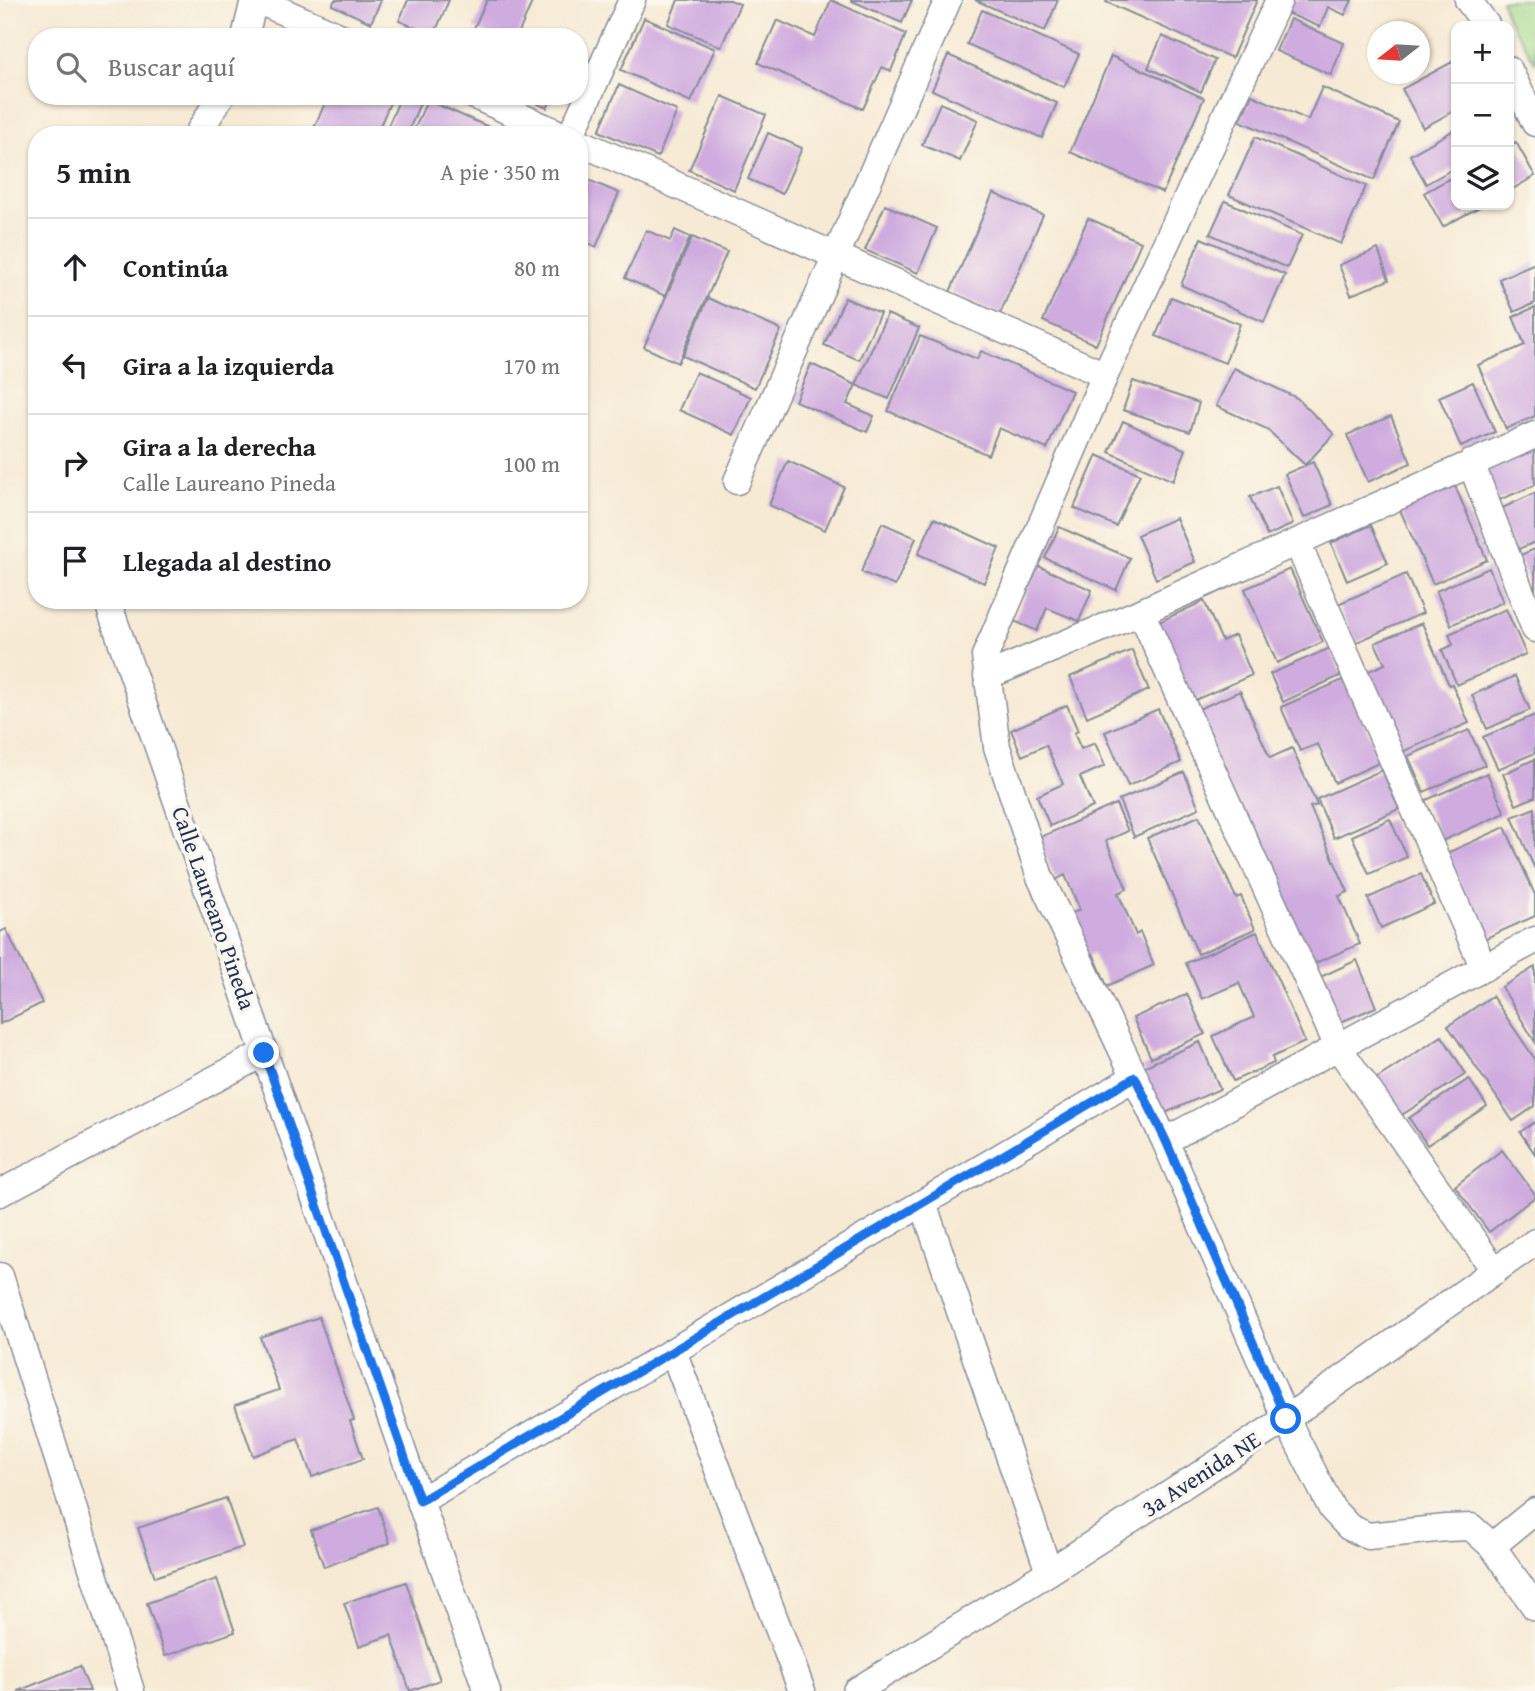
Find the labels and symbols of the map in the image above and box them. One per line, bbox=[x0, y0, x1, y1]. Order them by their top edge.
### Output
north arrow bbox=[1367, 21, 1430, 84]
street label: Calle Laureano Pineda bbox=[164, 802, 265, 1014]
route end bbox=[248, 1037, 279, 1068]
route start bbox=[1270, 1403, 1301, 1434]
street label: 3a Avenida NE bbox=[1135, 1423, 1267, 1524]

